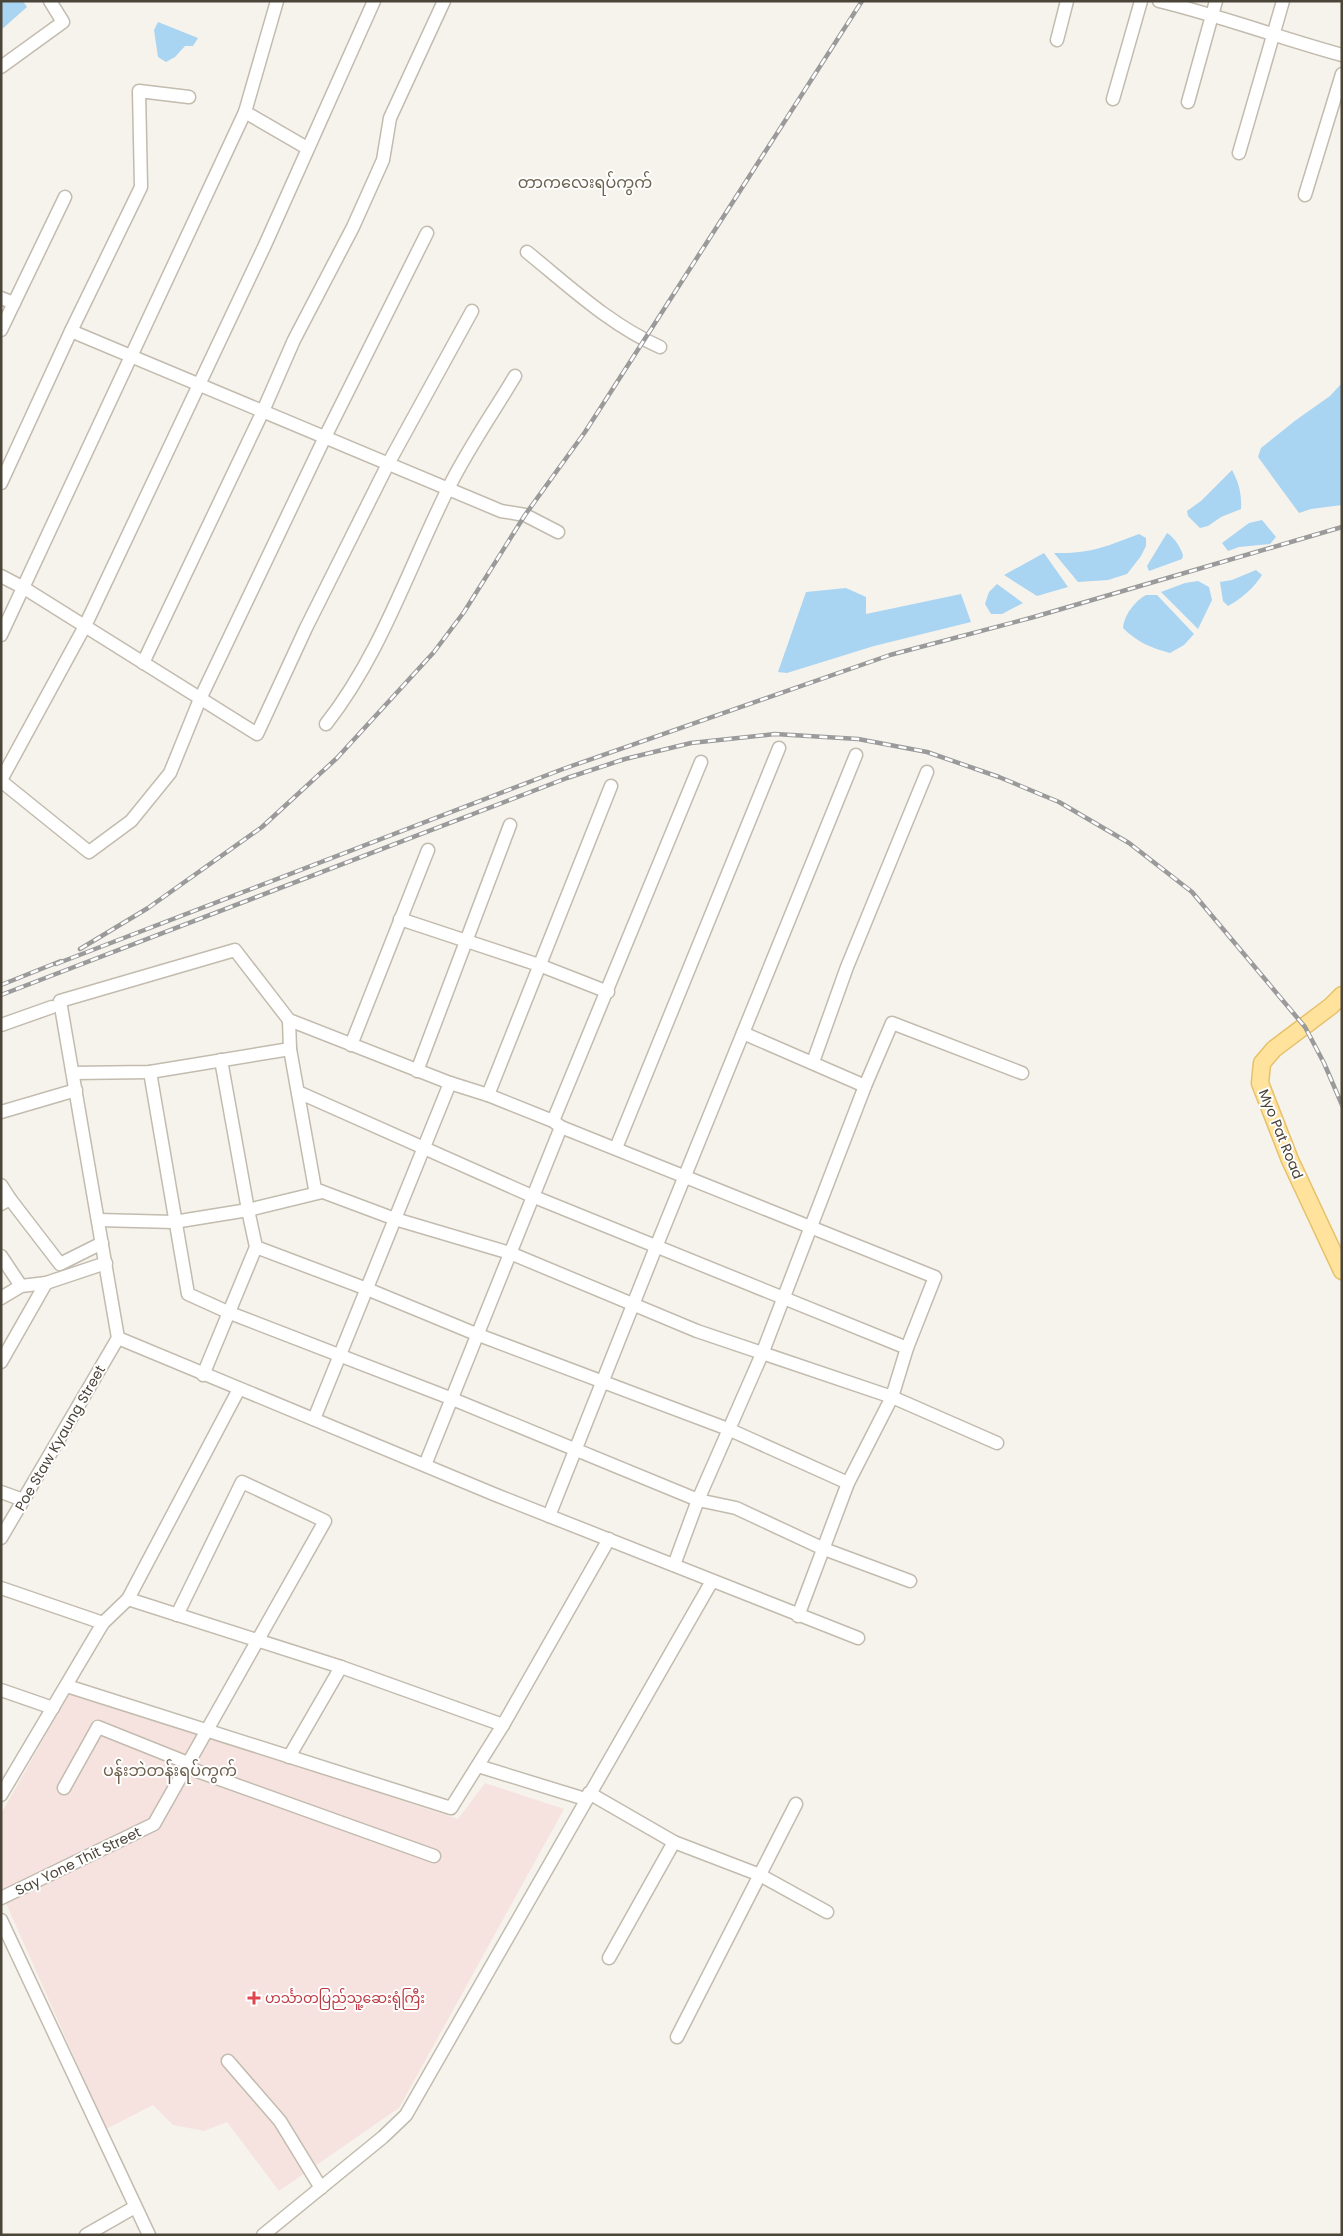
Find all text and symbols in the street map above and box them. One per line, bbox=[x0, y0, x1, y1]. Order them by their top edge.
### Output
district label: တာကလေးရပ်ကွက် bbox=[518, 171, 652, 196]
street label: Myo Pat Road bbox=[1254, 1086, 1308, 1182]
street label: Poe Staw Kyaung Street bbox=[10, 1361, 110, 1515]
district label: ပန်းဘဲတန်းရပ်ကွက် bbox=[103, 1759, 237, 1784]
street label: Say Yone Thit Street bbox=[12, 1822, 144, 1900]
place label: ဟင်္သာတပြည်သူ့ဆေးရုံကြီး bbox=[265, 1988, 425, 2010]
marker: ဟင်္သာတပြည်သူ့ဆေးရုံကြီး bbox=[247, 1991, 261, 2005]

